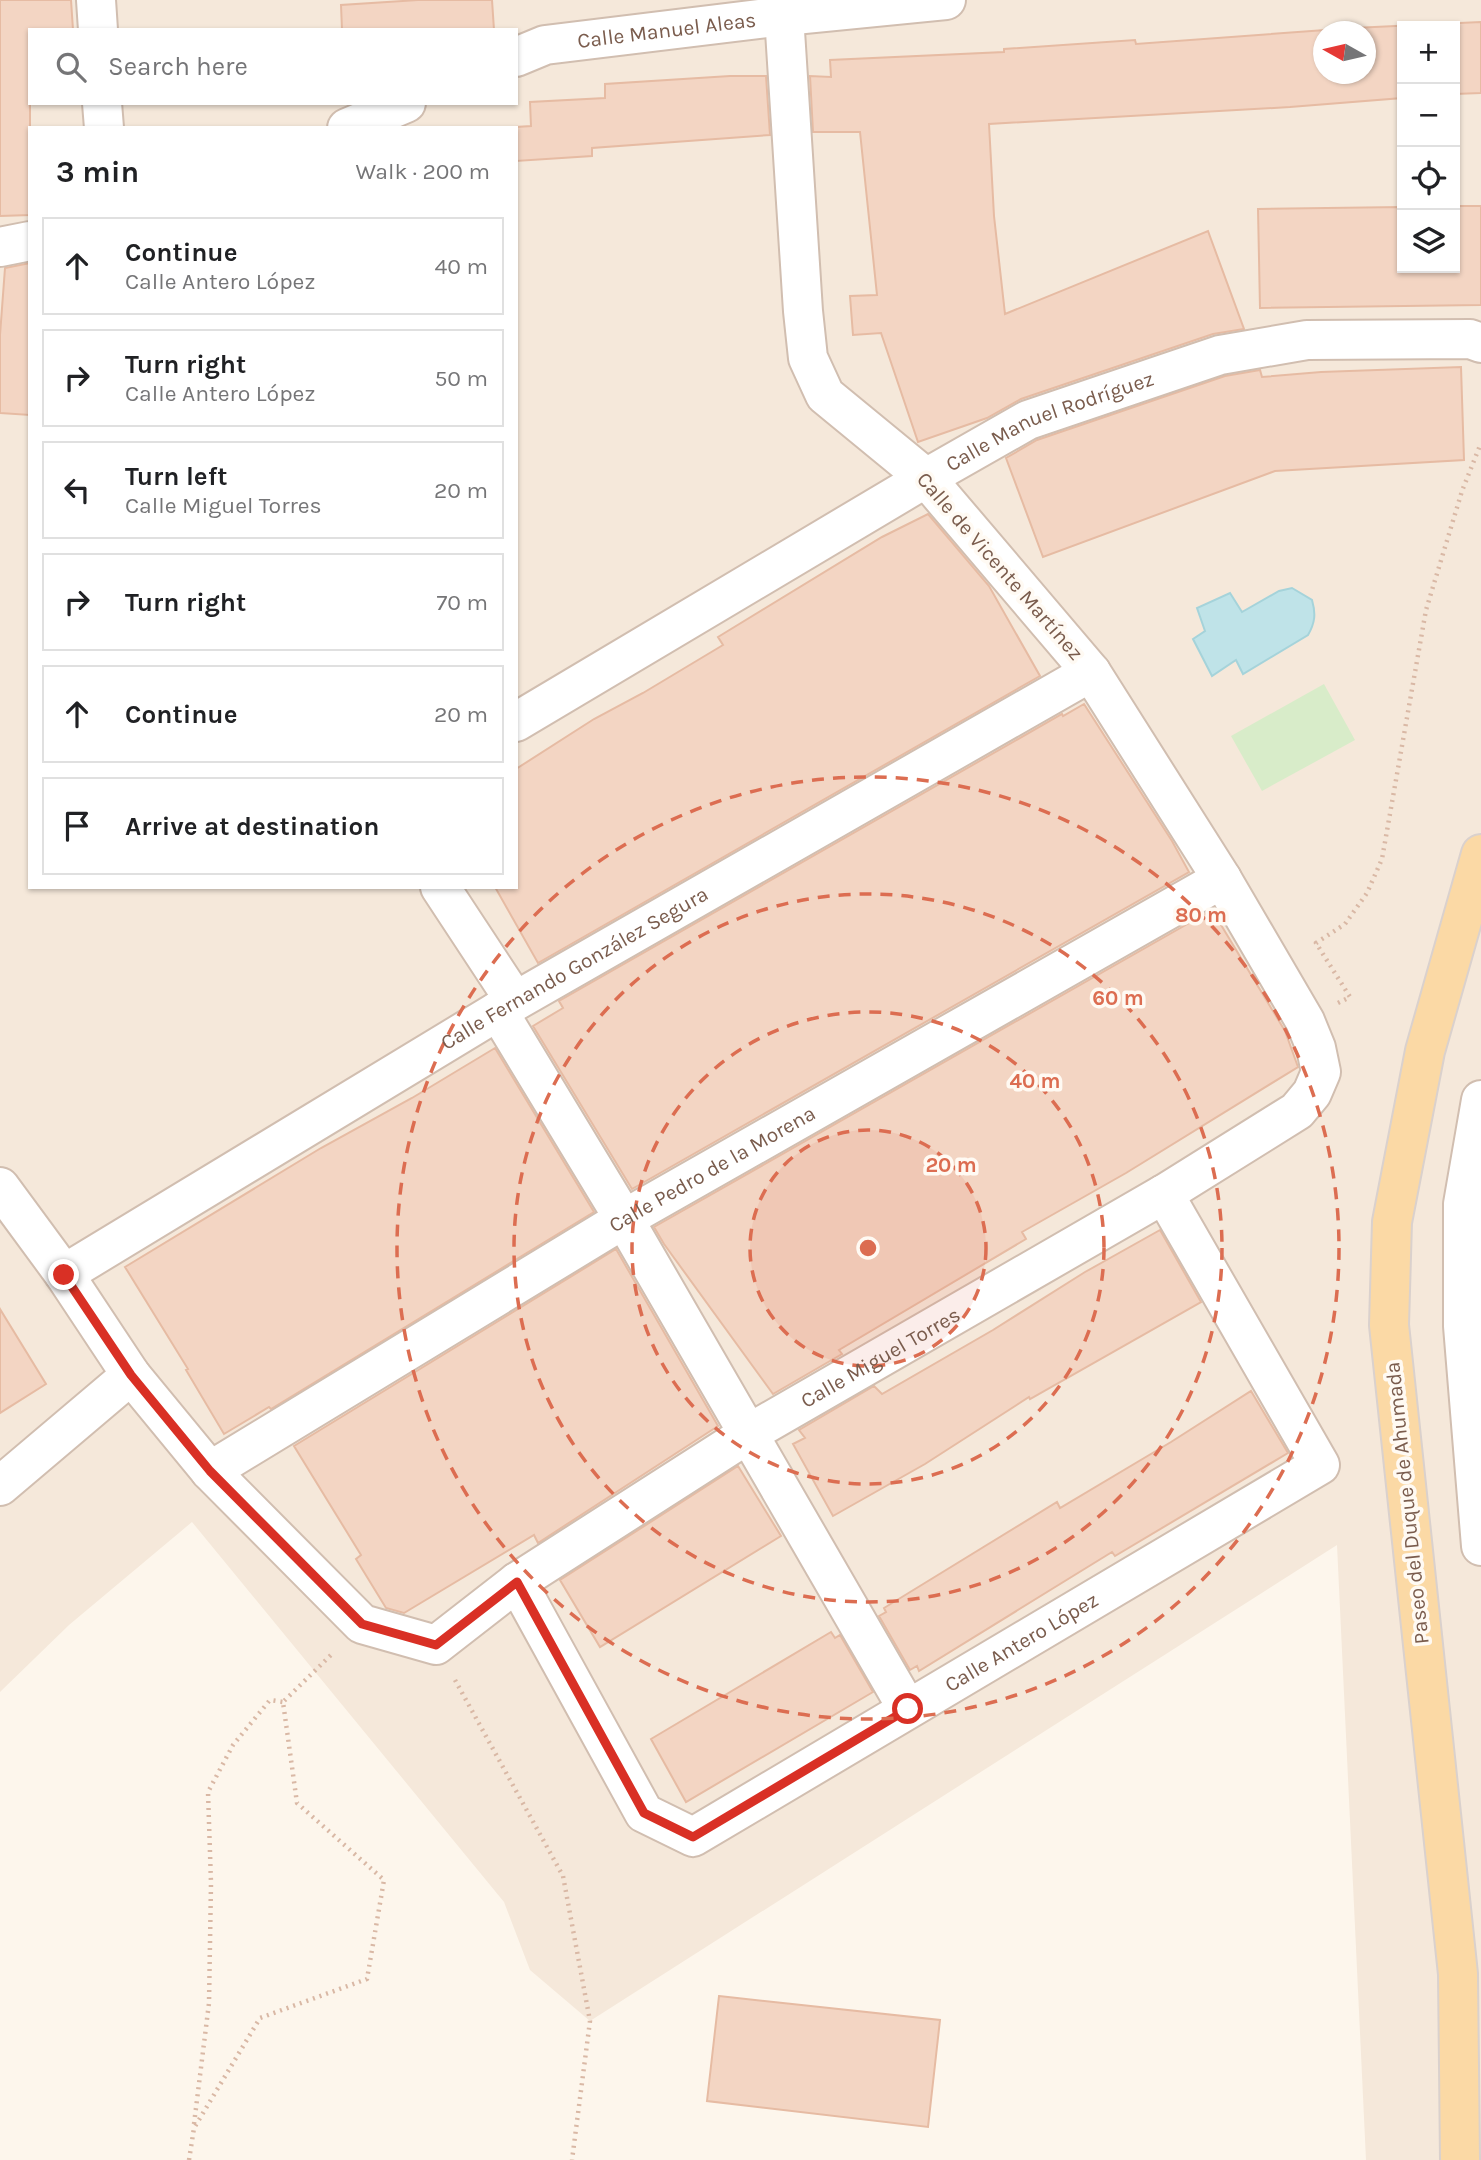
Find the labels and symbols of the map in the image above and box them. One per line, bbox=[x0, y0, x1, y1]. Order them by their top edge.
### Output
street label: Calle Manuel Aleas bbox=[576, 7, 757, 53]
north arrow bbox=[1313, 21, 1376, 84]
street label: Calle Manuel Rodríguez bbox=[941, 366, 1157, 476]
street label: Calle de Vicente Martínez bbox=[912, 467, 1088, 665]
street label: Calle Fernando González Segura bbox=[436, 881, 712, 1055]
text: 80 m bbox=[1175, 903, 1227, 927]
text: 60 m bbox=[1092, 986, 1144, 1010]
text: 40 m bbox=[1009, 1069, 1061, 1093]
street label: Calle Pedro de la Morena bbox=[605, 1101, 820, 1237]
text: 20 m bbox=[925, 1153, 977, 1177]
centre of rings bbox=[856, 1236, 880, 1260]
route end bbox=[48, 1259, 79, 1290]
street label: Calle Miguel Torres bbox=[797, 1302, 964, 1413]
street label: Paseo del Duque de Ahumada bbox=[1380, 1361, 1434, 1645]
street label: Calle Antero López bbox=[940, 1587, 1102, 1697]
route start bbox=[892, 1693, 923, 1724]

